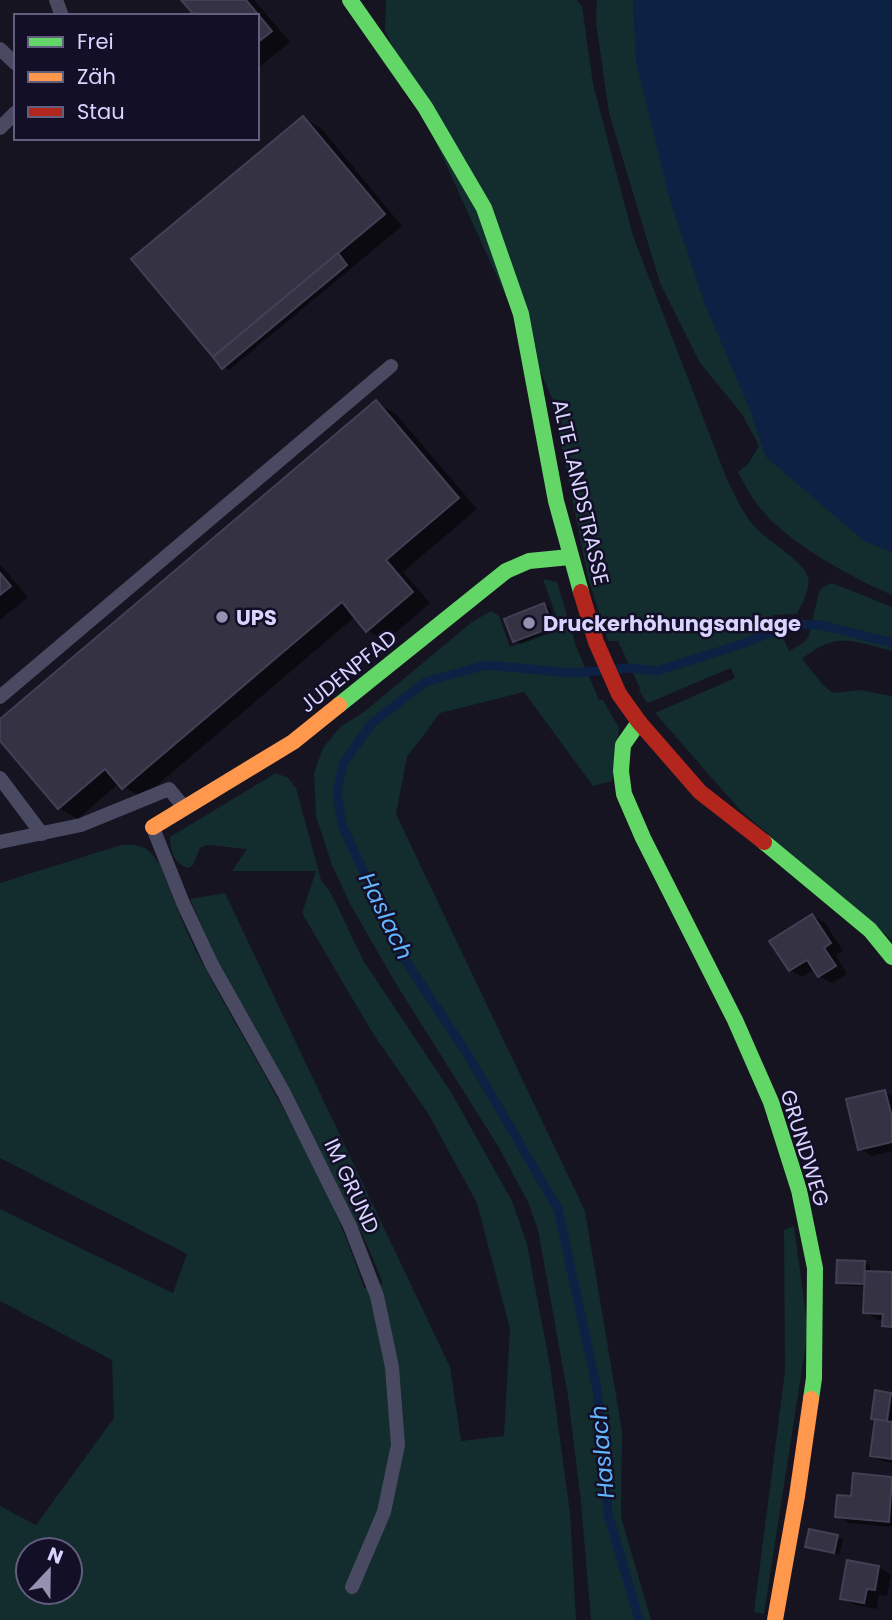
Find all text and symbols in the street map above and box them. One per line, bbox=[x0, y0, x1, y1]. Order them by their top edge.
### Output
legend bbox=[14, 14, 259, 140]
text: Frei bbox=[77, 27, 114, 56]
text: Zäh bbox=[77, 62, 116, 91]
text: Stau bbox=[77, 97, 125, 126]
street label: ALTE LANDSTRASSE bbox=[546, 396, 616, 588]
place label: UPS bbox=[236, 603, 277, 632]
marker: UPS bbox=[214, 609, 230, 625]
place label: Druckerhöhungsanlage bbox=[543, 609, 801, 638]
marker: Druckerhöhungsanlage bbox=[521, 615, 537, 631]
street label: JUDENPFAD bbox=[293, 623, 403, 719]
water label: Haslach bbox=[351, 867, 421, 965]
street label: GRUNDWEG bbox=[774, 1086, 836, 1210]
street label: IM GRUND bbox=[317, 1134, 387, 1238]
water label: Haslach bbox=[582, 1404, 622, 1500]
north arrow bbox=[14, 1536, 84, 1606]
text: N bbox=[43, 1541, 67, 1571]

